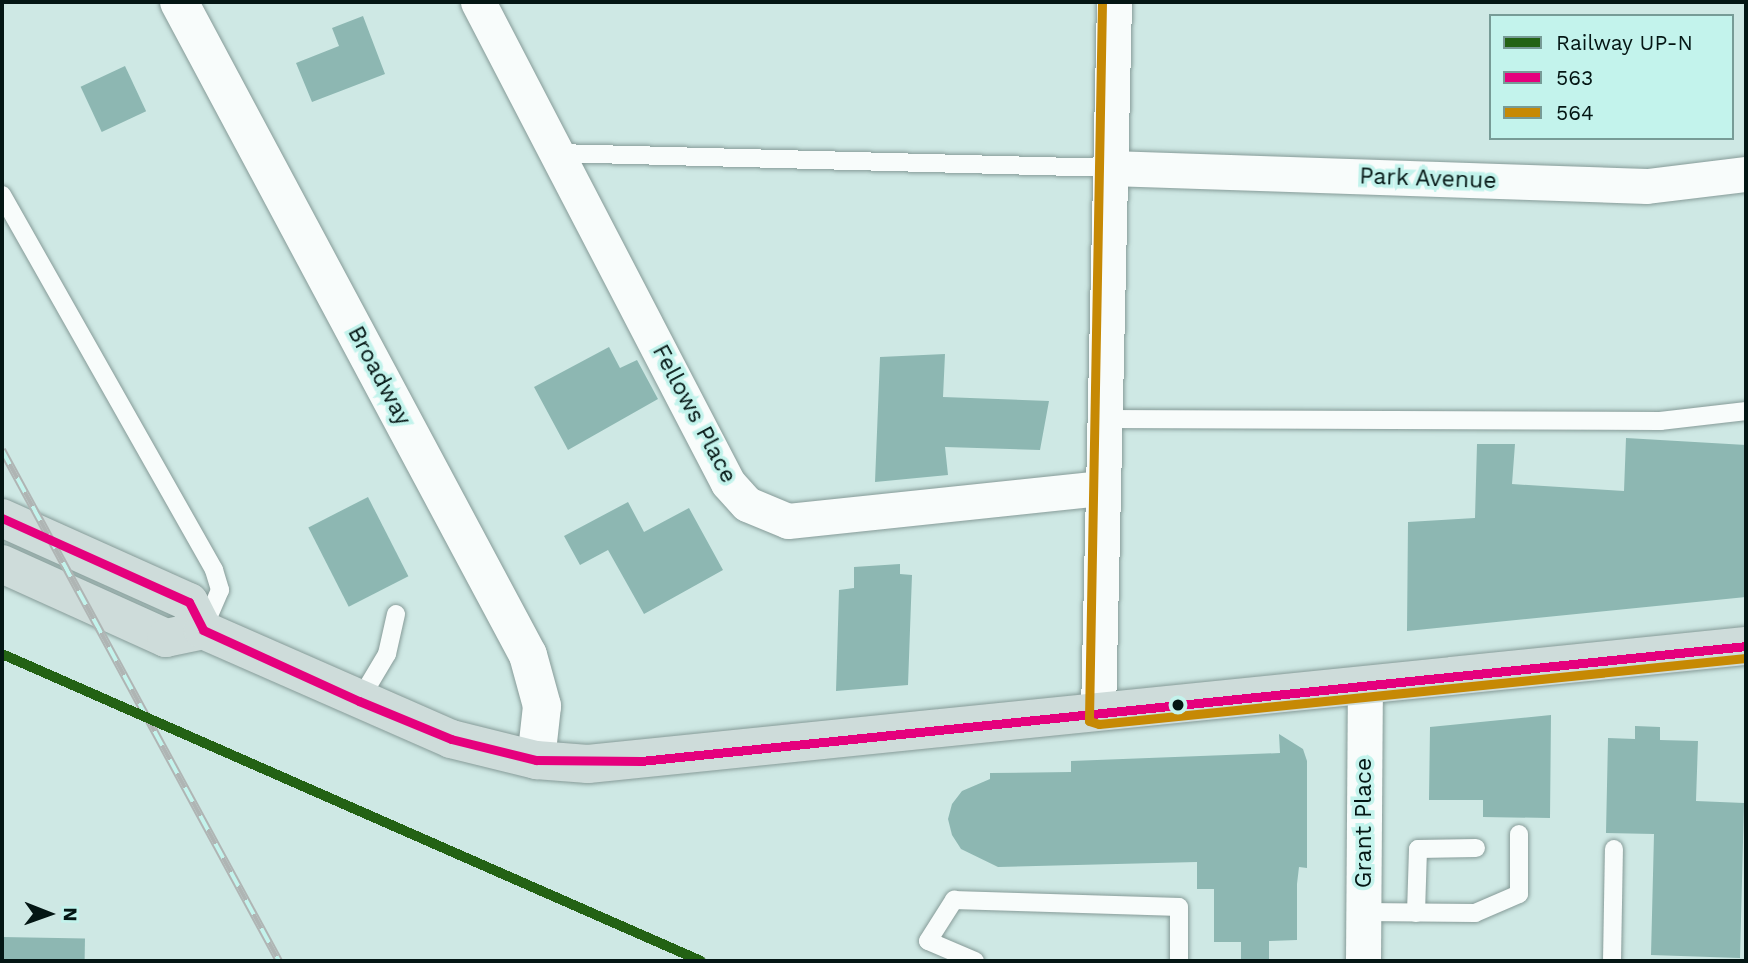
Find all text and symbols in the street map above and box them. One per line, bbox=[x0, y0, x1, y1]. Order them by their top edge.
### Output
legend bbox=[1489, 14, 1734, 140]
text: Railway UP-N bbox=[1556, 30, 1693, 55]
text: 563 bbox=[1556, 65, 1593, 90]
text: 564 bbox=[1556, 100, 1594, 125]
street label: Park Avenue bbox=[1358, 163, 1498, 195]
street label: Broadway bbox=[341, 322, 417, 430]
street label: Fellows Place bbox=[646, 340, 742, 488]
unlabelled marker bbox=[1171, 698, 1185, 712]
street label: Grant Place bbox=[1350, 758, 1378, 888]
north arrow bbox=[14, 879, 84, 949]
text: N bbox=[59, 907, 82, 922]

